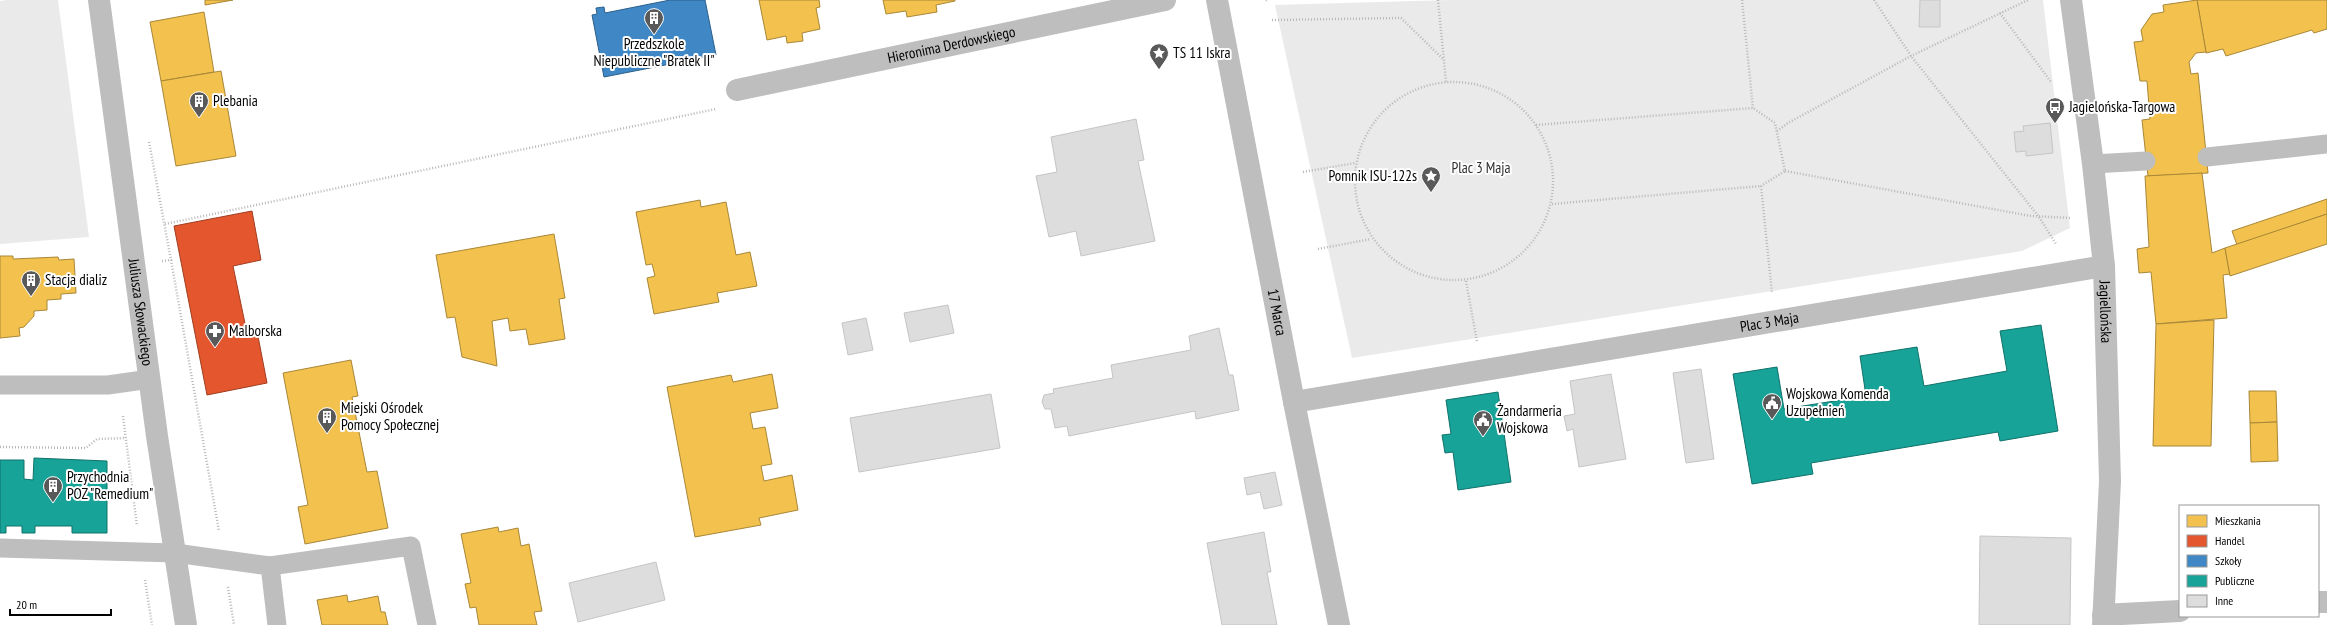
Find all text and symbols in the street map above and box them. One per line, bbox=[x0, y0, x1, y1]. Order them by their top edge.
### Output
building icon: Przedszkole Niepubliczne "Bratek II" bbox=[643, 7, 665, 35]
street label: Hieronima Derdowskiego bbox=[886, 22, 1017, 67]
place label: Przedszkole Niepubliczne "Bratek II" bbox=[593, 34, 715, 70]
place icon: TS 11 Iskra bbox=[1148, 42, 1170, 70]
place label: TS 11 Iskra bbox=[1173, 43, 1230, 62]
building icon: Plebania bbox=[188, 90, 210, 118]
place label: Plebania bbox=[213, 91, 258, 110]
bus stop icon: Jagielońska-Targowa bbox=[2044, 96, 2066, 124]
place label: Jagielońska-Targowa bbox=[2068, 97, 2175, 116]
park label: Plac 3 Maja bbox=[1451, 158, 1511, 177]
place icon: Pomnik ISU-122s bbox=[1420, 165, 1442, 193]
place label: Pomnik ISU-122s bbox=[1329, 166, 1417, 185]
street label: Juliusza Słowackiego bbox=[124, 257, 158, 367]
building icon: Stacja dializ bbox=[20, 269, 42, 297]
place label: Stacja dializ bbox=[45, 270, 107, 289]
street label: Jagiellońska bbox=[2095, 279, 2116, 343]
street label: 17 Marca bbox=[1264, 287, 1291, 337]
street label: Plac 3 Maja bbox=[1738, 307, 1800, 336]
pharmacy icon: Malborska bbox=[204, 320, 226, 348]
place label: Malborska bbox=[229, 321, 282, 340]
place label: Wojskowa Komenda Uzupełnień bbox=[1786, 384, 1889, 420]
public building icon: Wojskowa Komenda Uzupełnień bbox=[1761, 392, 1783, 420]
place label: Miejski Ośrodek Pomocy Społecznej bbox=[341, 398, 439, 434]
place label: Żandarmeria Wojskowa bbox=[1497, 401, 1562, 437]
building icon: Miejski Ośrodek Pomocy Społecznej bbox=[316, 406, 338, 434]
public building icon: Żandarmeria Wojskowa bbox=[1472, 409, 1494, 437]
place label: Przychodnia POZ "Remedium" bbox=[67, 467, 153, 503]
building icon: Przychodnia POZ "Remedium" bbox=[42, 475, 64, 503]
legend bbox=[2179, 505, 2319, 617]
text: Mieszkania bbox=[2215, 513, 2261, 528]
text: Handel bbox=[2215, 533, 2245, 548]
text: Szkoły bbox=[2215, 553, 2242, 568]
text: Publiczne bbox=[2215, 573, 2255, 588]
scale bar bbox=[10, 591, 111, 617]
text: Inne bbox=[2215, 593, 2233, 608]
text: 20 m bbox=[16, 597, 37, 612]

